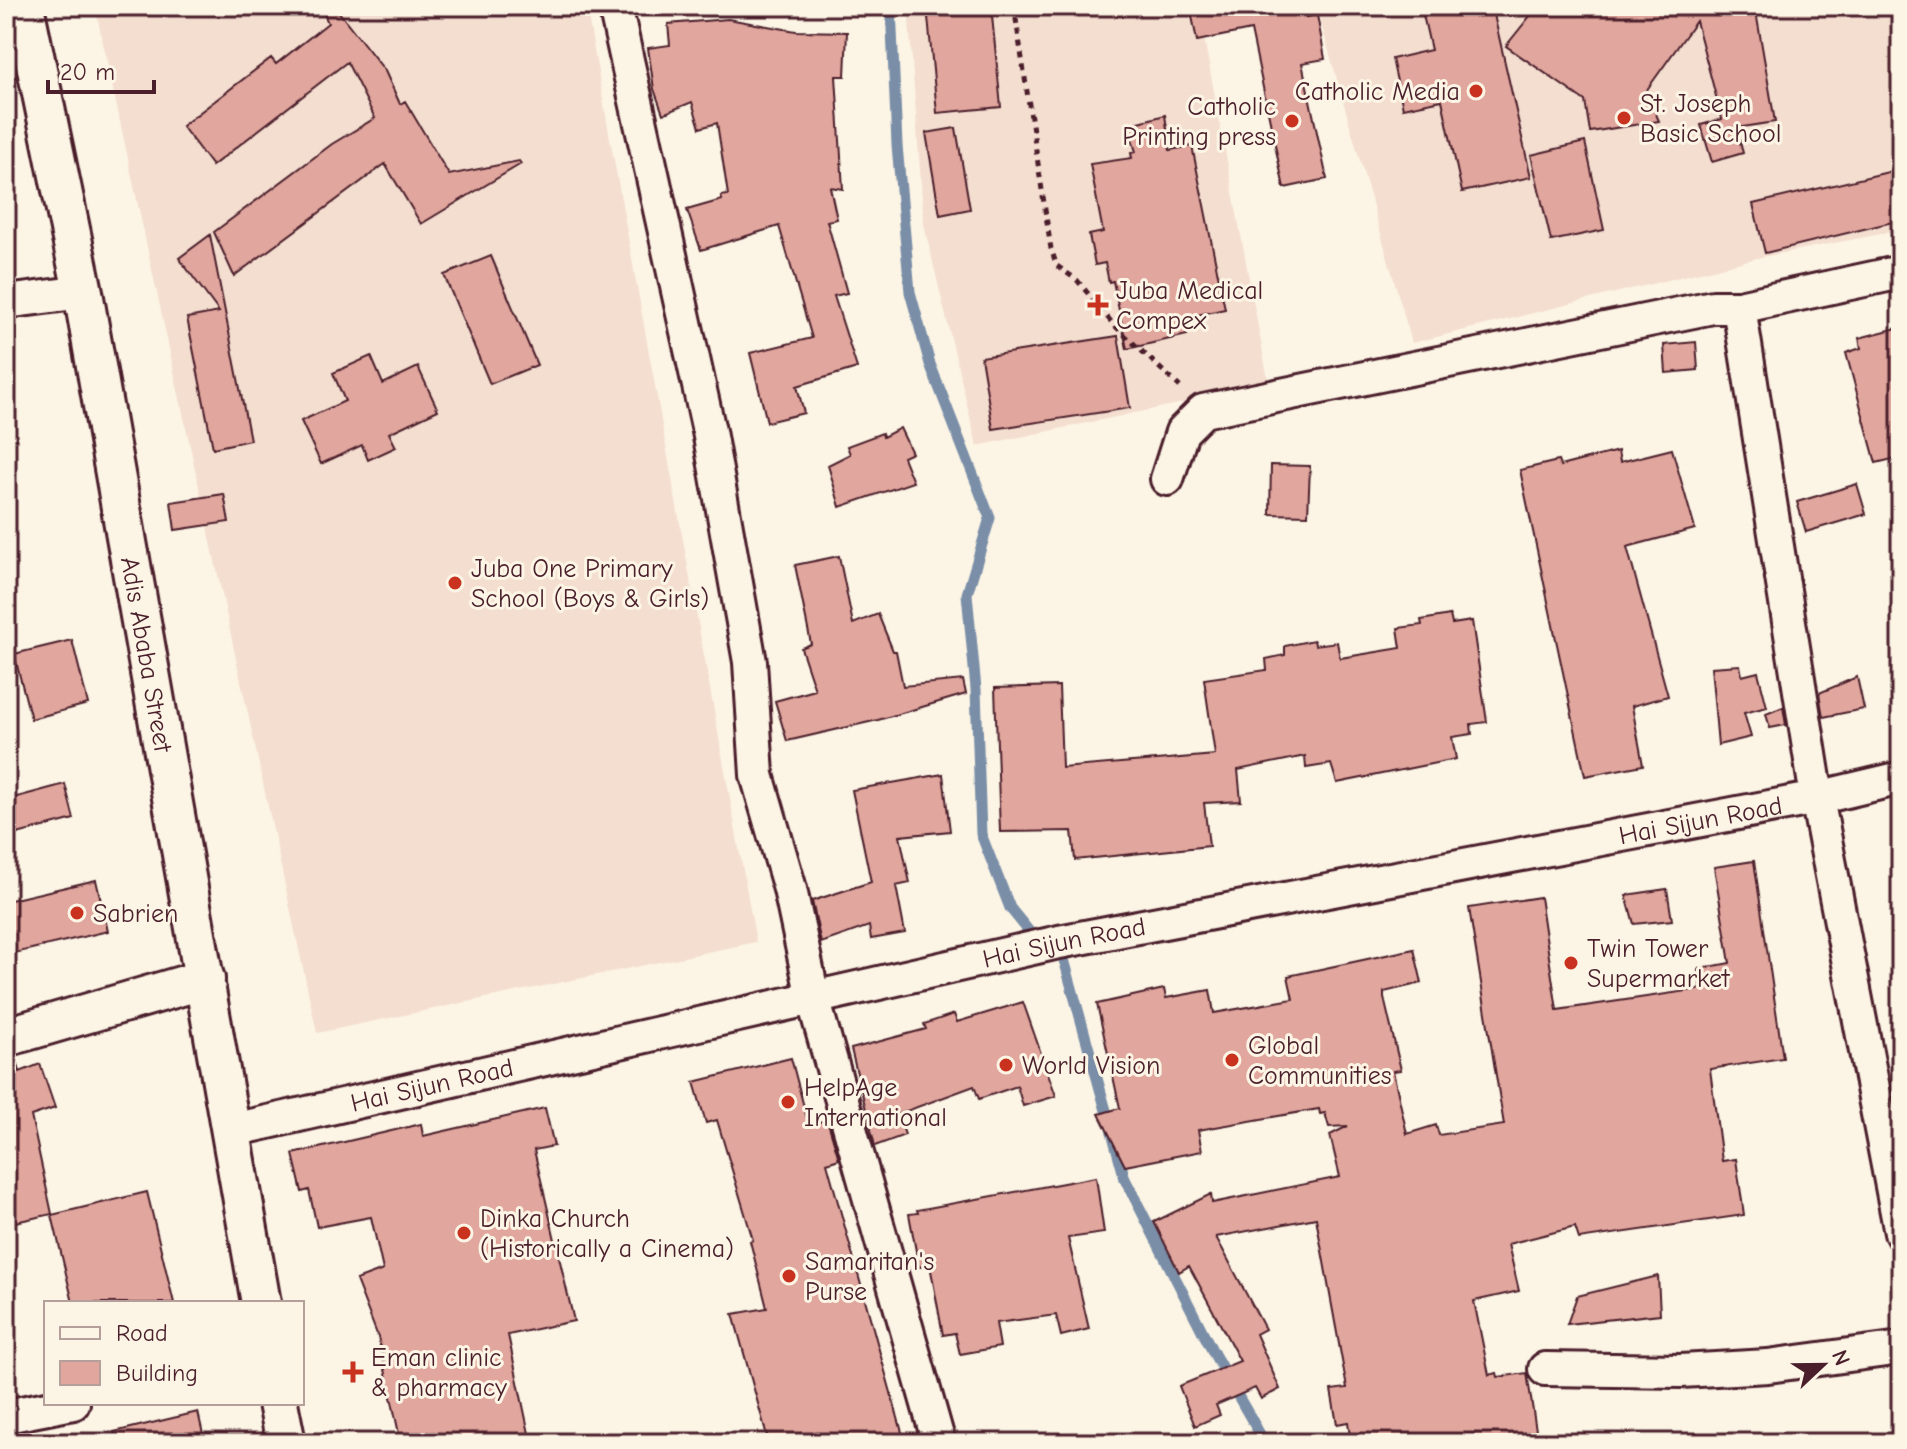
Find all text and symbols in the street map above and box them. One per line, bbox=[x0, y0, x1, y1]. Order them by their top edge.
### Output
scale bar bbox=[48, 44, 154, 94]
text: 20 m bbox=[60, 58, 115, 86]
place label: Catholic Media bbox=[1295, 77, 1460, 107]
marker: Catholic Media bbox=[1467, 82, 1485, 100]
place label: St. Joseph Basic School bbox=[1640, 89, 1782, 149]
place label: Catholic Printing press bbox=[1122, 92, 1276, 152]
marker: St. Joseph Basic School bbox=[1615, 109, 1633, 127]
marker: Catholic Printing press bbox=[1283, 112, 1301, 130]
place label: Juba Medical Compex bbox=[1116, 276, 1263, 336]
marker: Juba Medical Compex bbox=[1087, 294, 1109, 316]
place label: Juba One Primary School (Boys & Girls) bbox=[471, 554, 709, 614]
street label: Adis Ababa Street bbox=[114, 555, 178, 756]
marker: Juba One Primary School (Boys & Girls) bbox=[446, 574, 464, 592]
street label: Hai Sijun Road bbox=[1616, 791, 1785, 851]
place label: Sabrien bbox=[93, 899, 178, 929]
marker: Sabrien bbox=[68, 904, 86, 922]
street label: Hai Sijun Road bbox=[980, 912, 1148, 975]
place label: Twin Tower Supermarket bbox=[1587, 934, 1731, 994]
marker: Twin Tower Supermarket bbox=[1562, 954, 1580, 972]
place label: Global Communities bbox=[1248, 1031, 1391, 1091]
place label: World Vision bbox=[1022, 1051, 1160, 1081]
marker: Global Communities bbox=[1223, 1051, 1241, 1069]
street label: Hai Sijun Road bbox=[348, 1053, 516, 1119]
marker: World Vision bbox=[997, 1056, 1015, 1074]
place label: HelpAge International bbox=[804, 1073, 947, 1133]
marker: HelpAge International bbox=[779, 1093, 797, 1111]
place label: Dinka Church (Historically a Cinema) bbox=[480, 1204, 734, 1264]
marker: Dinka Church (Historically a Cinema) bbox=[455, 1224, 473, 1242]
place label: Samaritan's Purse bbox=[805, 1247, 934, 1307]
marker: Samaritan's Purse bbox=[780, 1267, 798, 1285]
legend bbox=[44, 1301, 304, 1405]
text: Road bbox=[116, 1319, 168, 1347]
north arrow bbox=[1783, 1325, 1863, 1405]
place label: Eman clinic & pharmacy bbox=[371, 1343, 507, 1403]
text: N bbox=[1826, 1346, 1855, 1369]
text: Building bbox=[116, 1359, 198, 1387]
marker: Eman clinic & pharmacy bbox=[342, 1361, 364, 1383]

